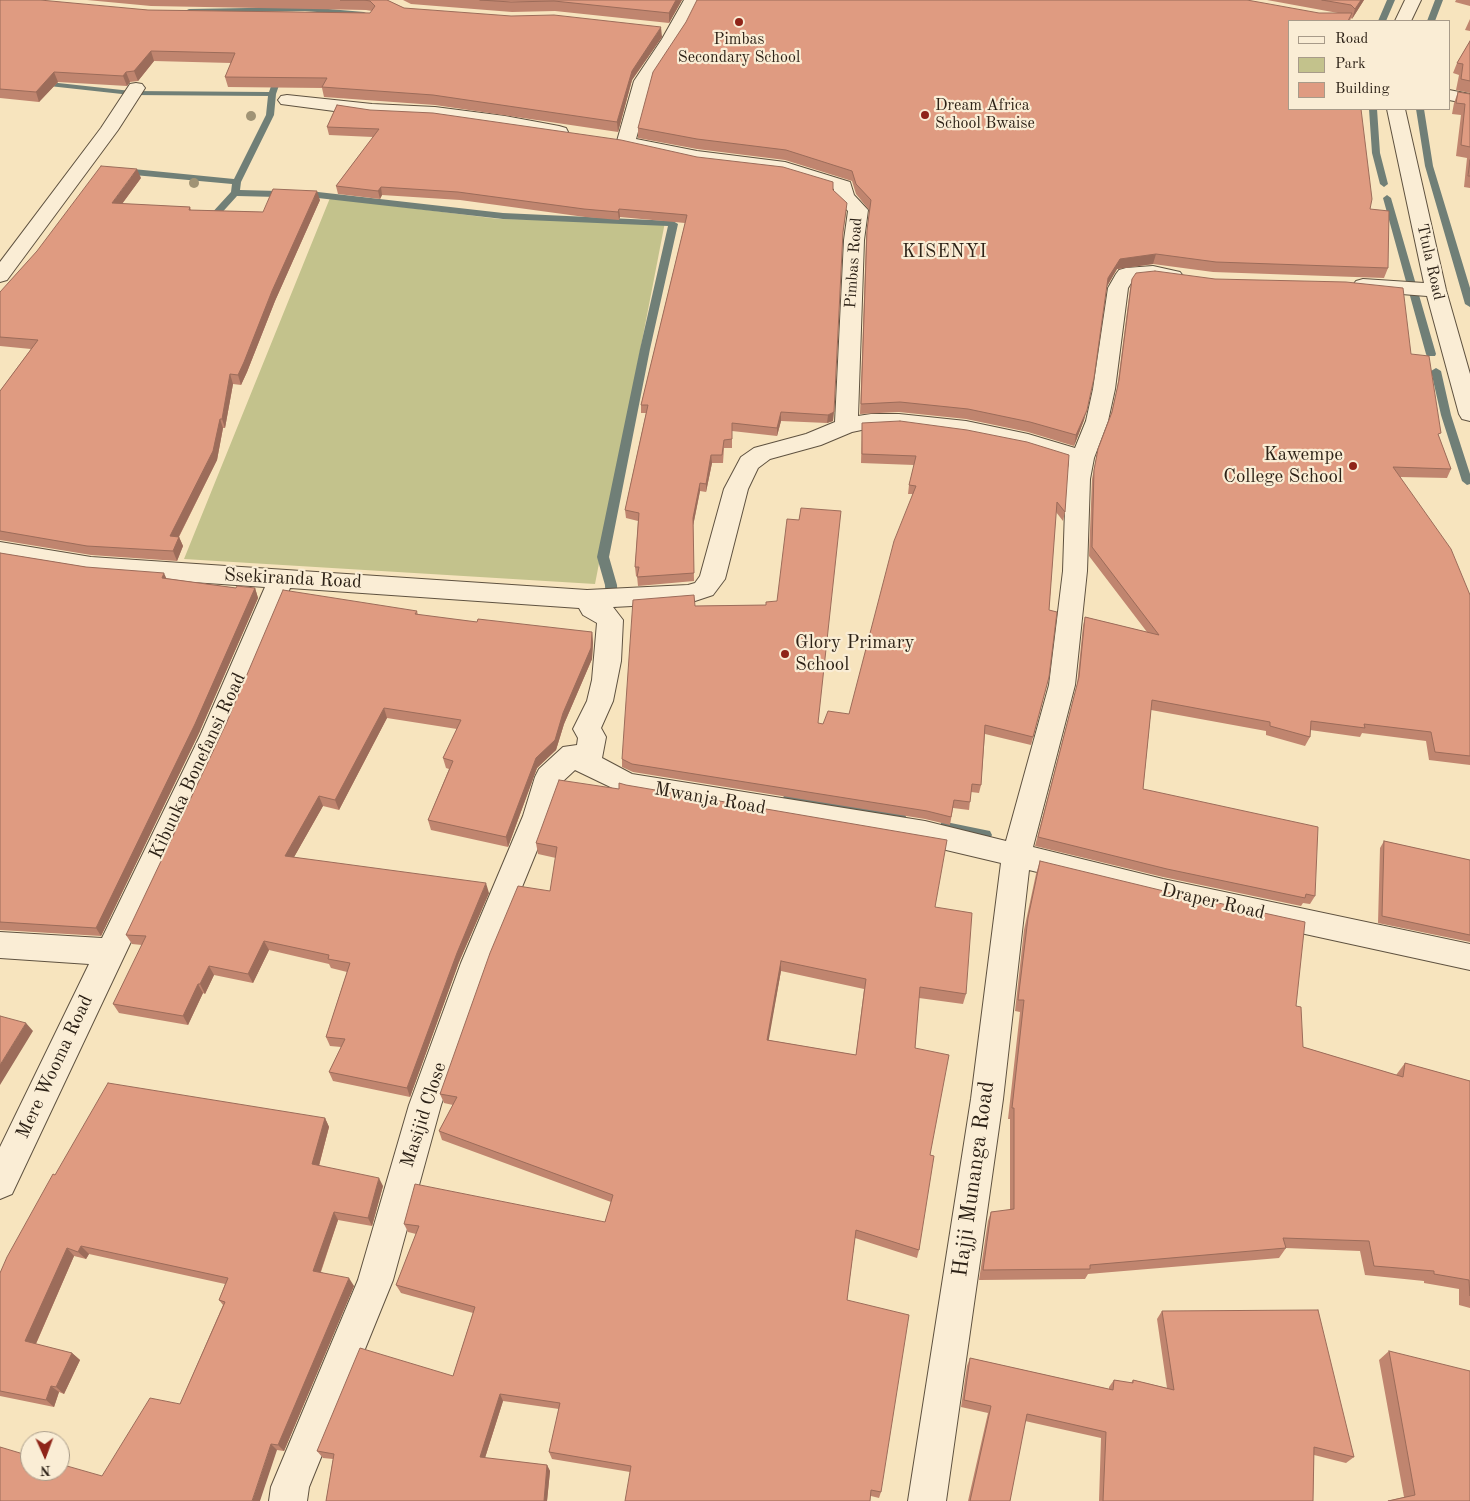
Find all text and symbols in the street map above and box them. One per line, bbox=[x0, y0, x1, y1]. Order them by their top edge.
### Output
marker: Pimbas Secondary School bbox=[733, 16, 745, 28]
legend bbox=[1288, 20, 1450, 110]
place label: Pimbas Secondary School bbox=[678, 30, 800, 68]
text: Road bbox=[1335, 32, 1368, 47]
text: Park bbox=[1335, 57, 1366, 72]
text: Building bbox=[1335, 82, 1390, 97]
place label: Dream Africa School Bwaise bbox=[935, 96, 1035, 134]
marker: Dream Africa School Bwaise bbox=[919, 109, 931, 121]
street label: Pimbas Road bbox=[841, 217, 867, 309]
street label: Ttula Road bbox=[1412, 222, 1448, 302]
district label: KISENYI bbox=[901, 241, 989, 263]
place label: Kawempe College School bbox=[1223, 444, 1343, 488]
marker: Kawempe College School bbox=[1347, 460, 1359, 472]
street label: Ssekiranda Road bbox=[223, 564, 363, 594]
place label: Glory Primary School bbox=[795, 632, 915, 676]
marker: Glory Primary School bbox=[779, 648, 791, 660]
street label: Kibuuka Bonefansi Road bbox=[145, 669, 251, 863]
street label: Mwanja Road bbox=[652, 778, 768, 820]
street label: Draper Road bbox=[1159, 879, 1267, 925]
street label: Mere Wooma Road bbox=[12, 992, 98, 1142]
street label: Masijid Close bbox=[396, 1059, 452, 1171]
street label: Hajji Munanga Road bbox=[947, 1080, 1001, 1278]
north arrow bbox=[20, 1431, 70, 1481]
text: N bbox=[40, 1463, 51, 1477]

